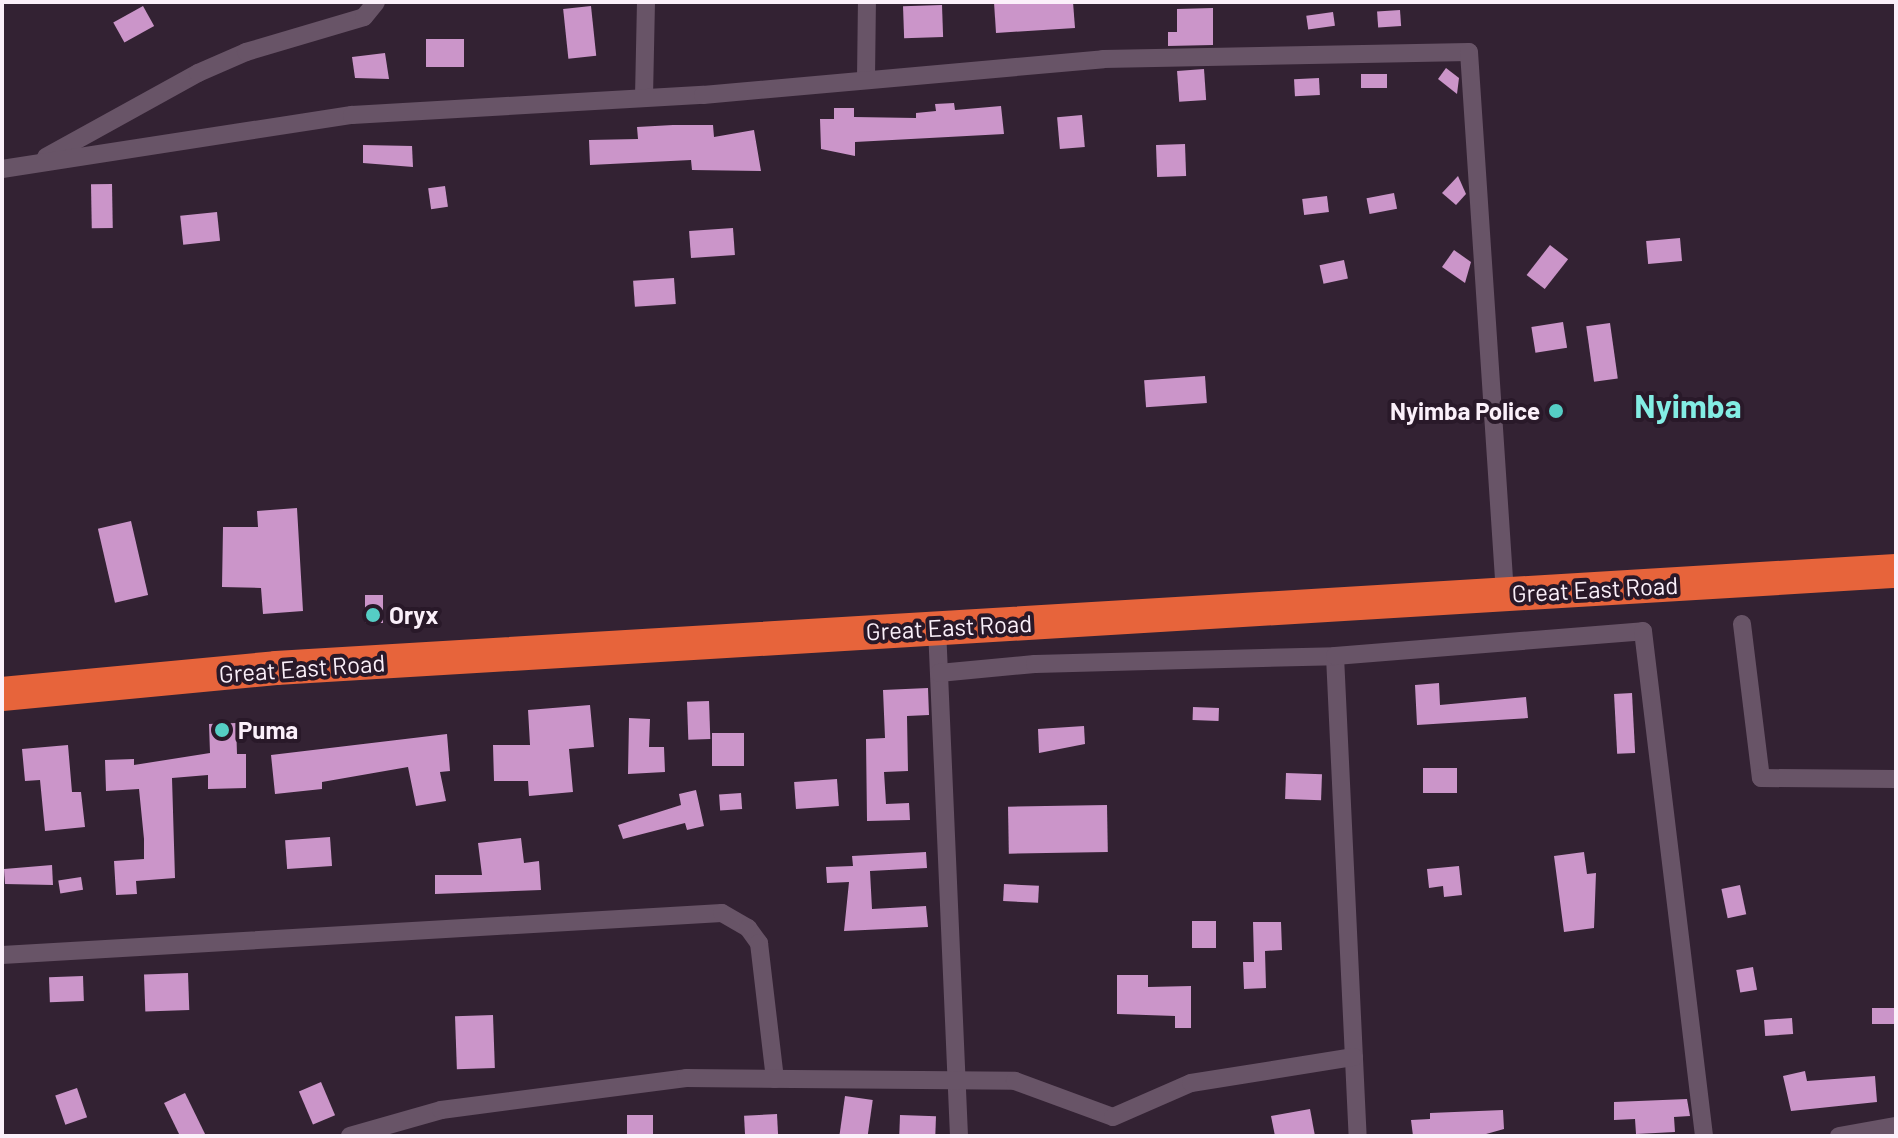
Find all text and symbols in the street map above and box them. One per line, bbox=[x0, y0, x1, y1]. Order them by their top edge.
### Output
district label: Nyimba bbox=[1634, 386, 1742, 424]
place label: Nyimba Police bbox=[1390, 397, 1540, 425]
marker: Nyimba Police bbox=[1547, 402, 1565, 420]
street label: Great East Road bbox=[1511, 570, 1679, 608]
place label: Oryx bbox=[389, 601, 438, 629]
marker: Oryx bbox=[364, 606, 382, 624]
street label: Great East Road bbox=[865, 608, 1033, 646]
street label: Great East Road bbox=[218, 648, 386, 688]
place label: Puma bbox=[238, 716, 298, 744]
marker: Puma bbox=[213, 721, 231, 739]

